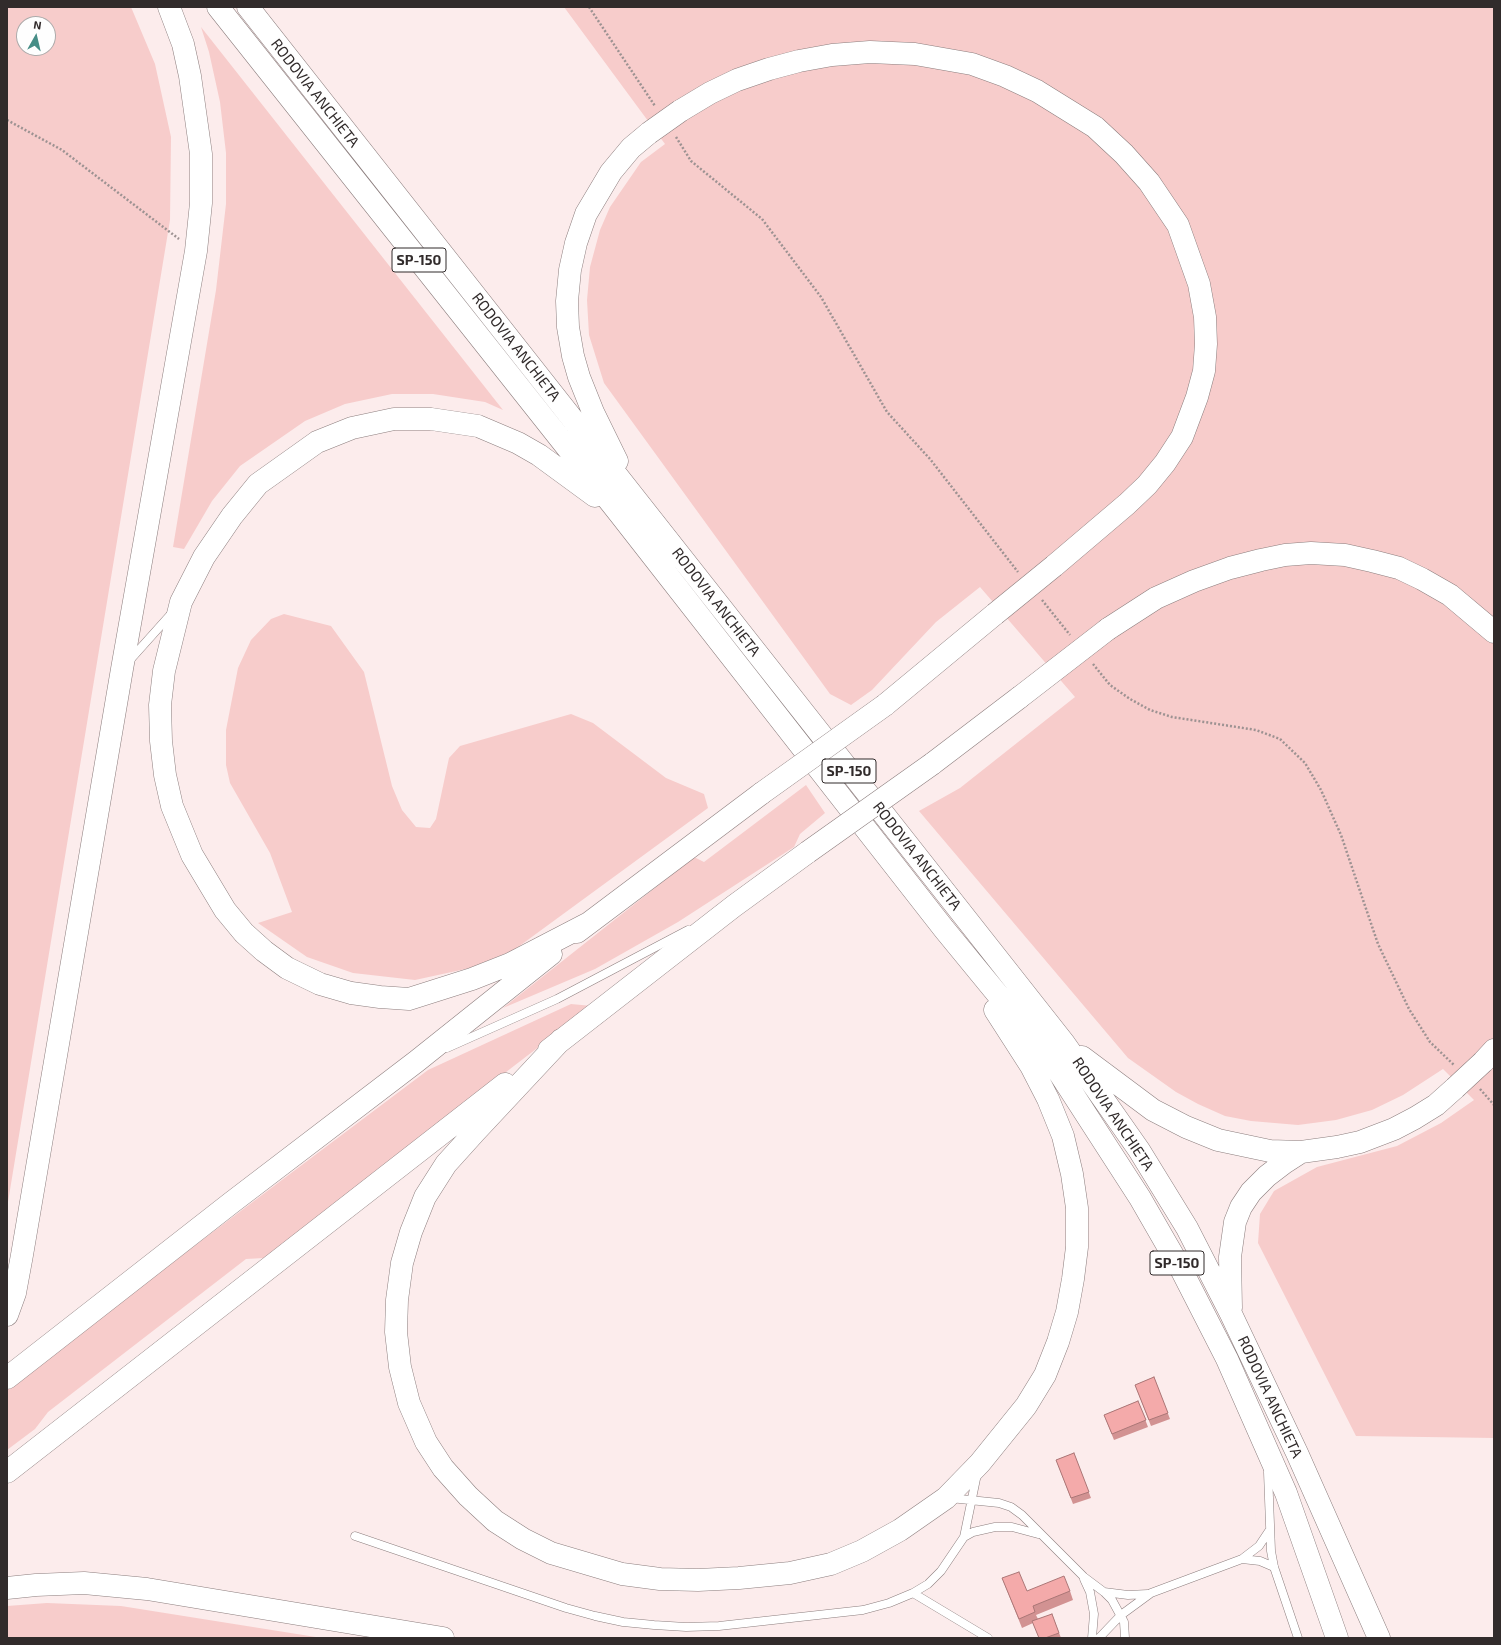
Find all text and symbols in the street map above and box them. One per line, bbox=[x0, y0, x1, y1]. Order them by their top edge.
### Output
north arrow bbox=[16, 16, 56, 56]
text: N bbox=[33, 18, 42, 32]
street label: RODOVIA ANCHIETA bbox=[267, 35, 363, 151]
road number: SP-150 bbox=[392, 248, 446, 272]
street label: RODOVIA ANCHIETA bbox=[468, 289, 564, 405]
street label: RODOVIA ANCHIETA bbox=[668, 544, 764, 660]
road number: SP-150 bbox=[822, 759, 876, 783]
street label: RODOVIA ANCHIETA bbox=[869, 798, 965, 914]
street label: RODOVIA ANCHIETA bbox=[1068, 1054, 1158, 1174]
road number: SP-150 bbox=[1150, 1251, 1204, 1275]
street label: RODOVIA ANCHIETA bbox=[1234, 1333, 1306, 1461]

